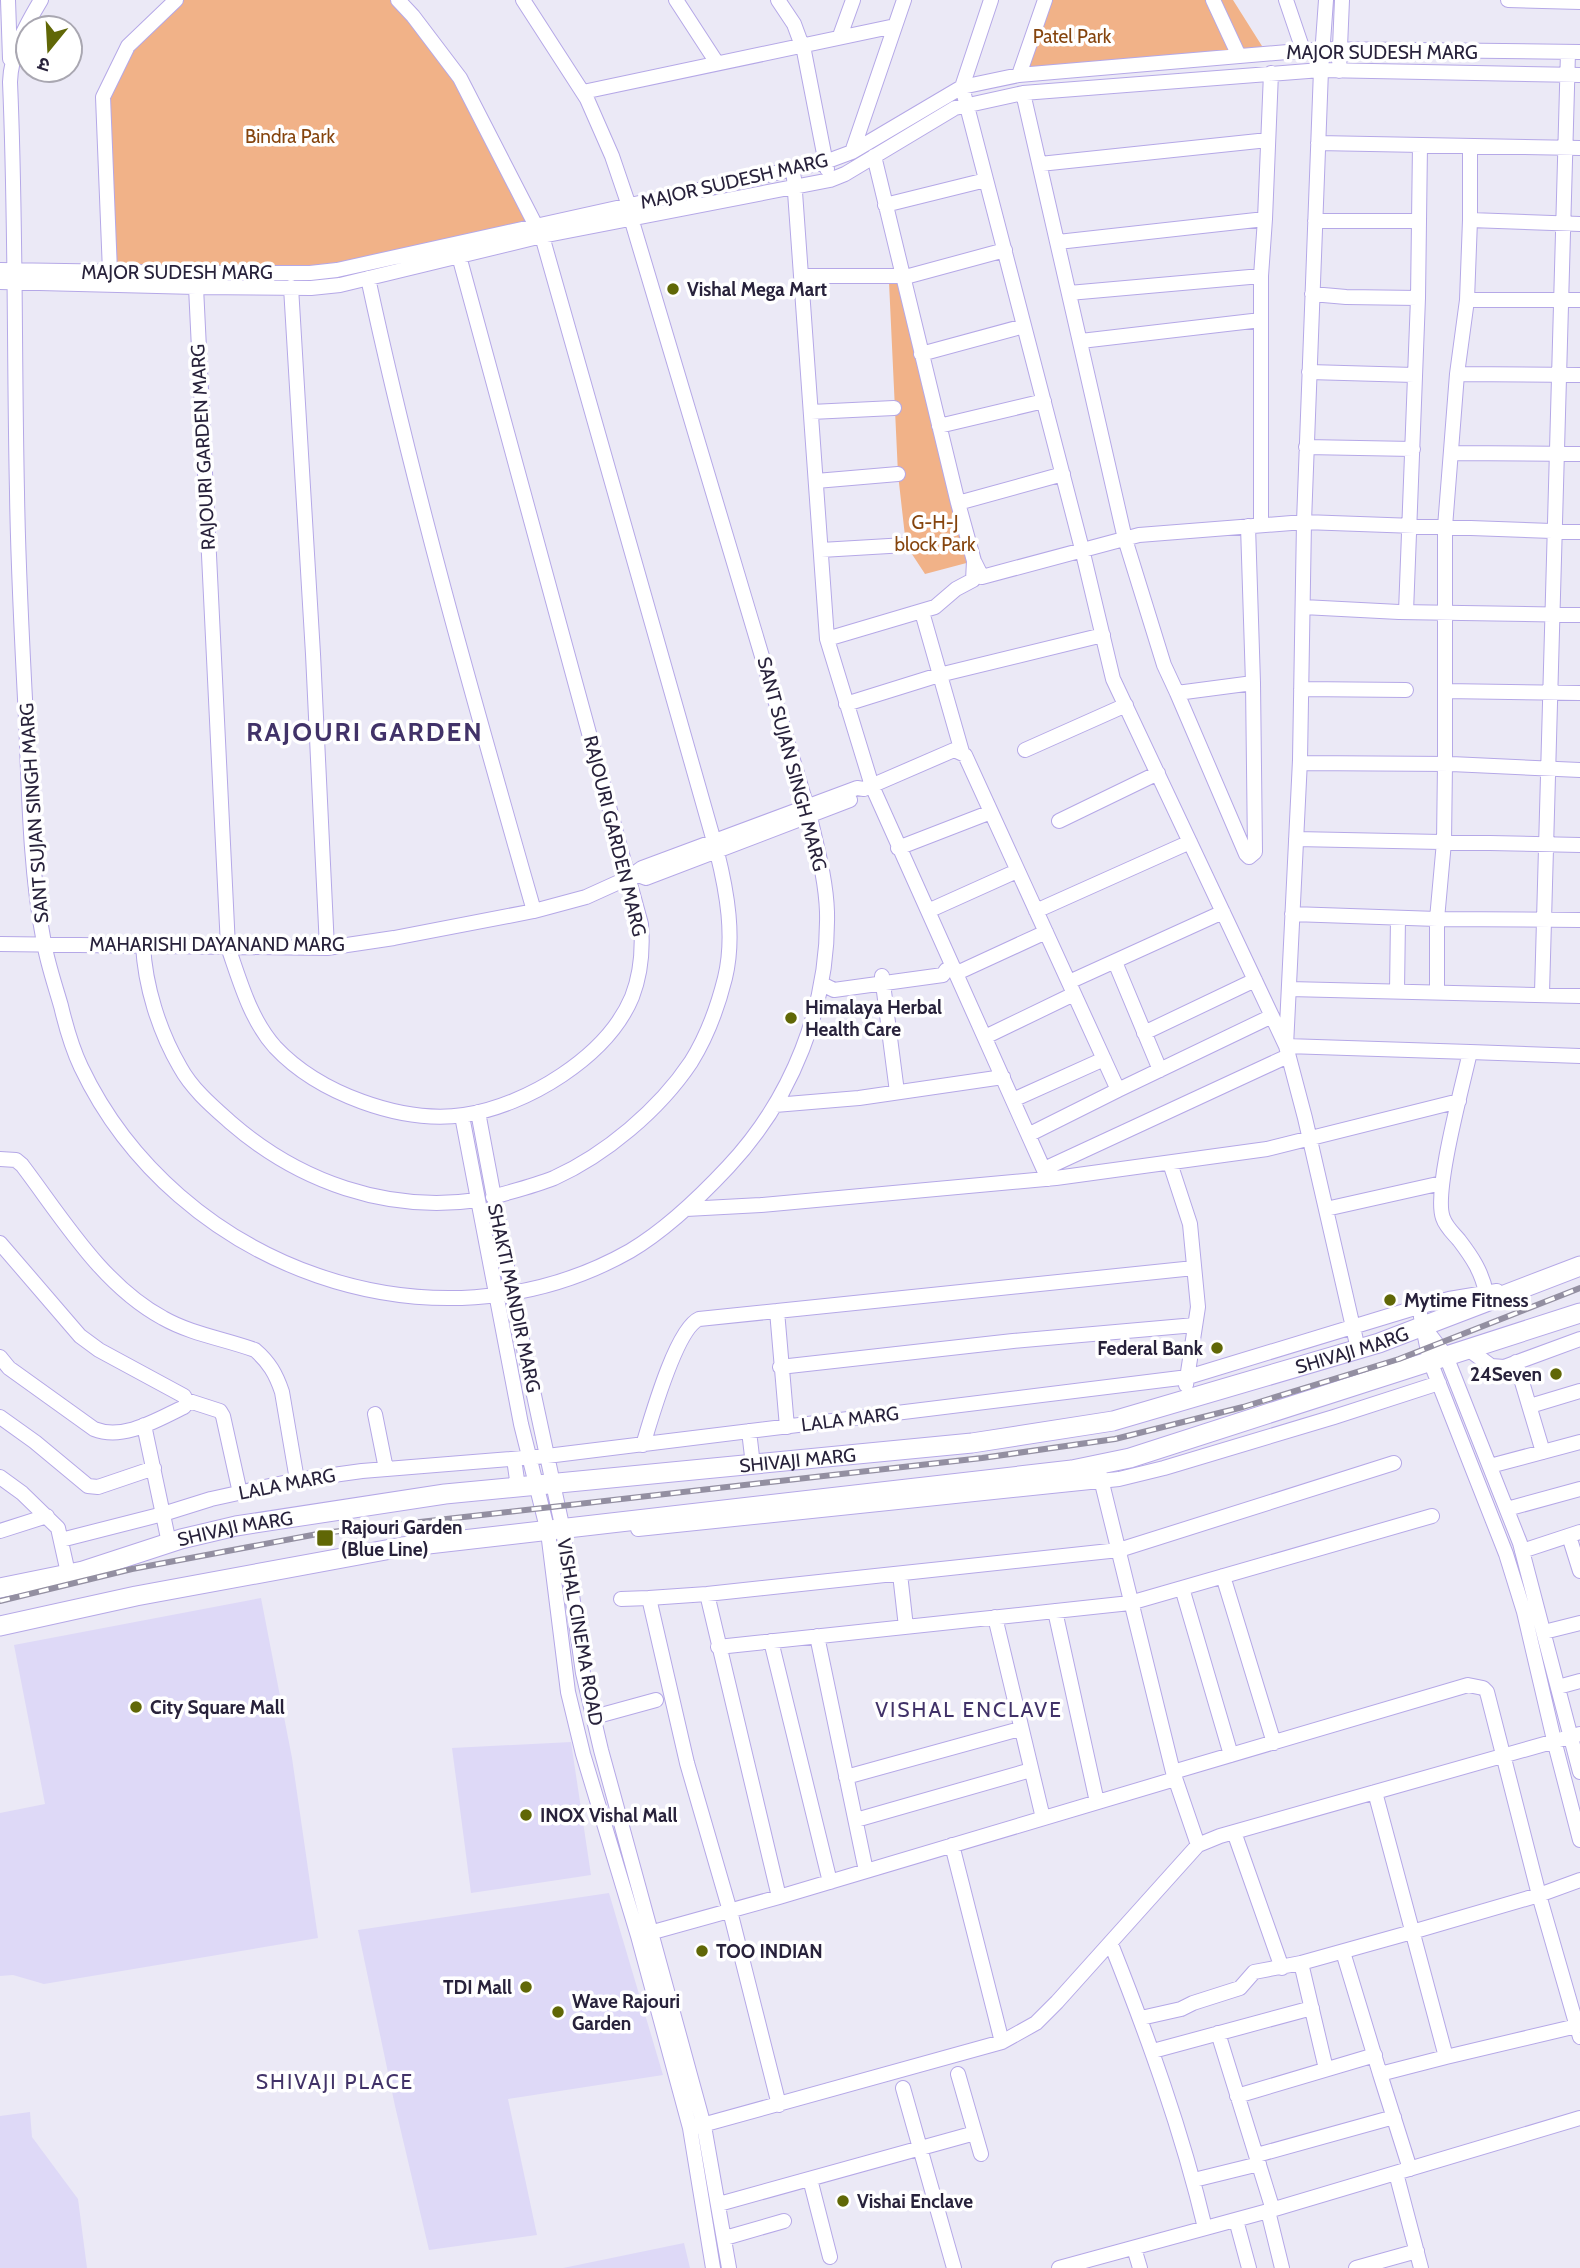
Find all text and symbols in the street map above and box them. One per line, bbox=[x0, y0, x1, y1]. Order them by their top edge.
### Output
north arrow bbox=[14, 14, 84, 84]
park label: Patel Park bbox=[1033, 25, 1112, 48]
street label: MAJOR SUDESH MARG bbox=[1286, 41, 1478, 64]
text: उ bbox=[34, 52, 53, 77]
park label: Bindra Park bbox=[245, 125, 335, 148]
street label: MAJOR SUDESH MARG bbox=[638, 148, 830, 214]
street label: MAJOR SUDESH MARG bbox=[81, 261, 273, 284]
place label: Vishal Mega Mart bbox=[687, 278, 828, 301]
marker: Vishal Mega Mart bbox=[665, 281, 681, 297]
street label: RAJOURI GARDEN MARG bbox=[186, 343, 220, 551]
park label: G-H-J block Park bbox=[894, 511, 976, 556]
street label: SANT SUJAN SINGH MARG bbox=[752, 654, 832, 874]
street label: SANT SUJAN SINGH MARG bbox=[15, 702, 53, 924]
district label: RAJOURI GARDEN bbox=[246, 716, 484, 748]
street label: RAJOURI GARDEN MARG bbox=[579, 733, 651, 939]
street label: MAHARISHI DAYANAND MARG bbox=[89, 933, 345, 956]
place label: Himalaya Herbal Health Care bbox=[805, 996, 942, 1041]
marker: Himalaya Herbal Health Care bbox=[783, 1010, 799, 1026]
street label: SHAKTI MANDIR MARG bbox=[483, 1201, 545, 1395]
place label: Mytime Fitness bbox=[1404, 1289, 1529, 1312]
marker: Mytime Fitness bbox=[1382, 1292, 1398, 1308]
street label: SHIVAJI MARG bbox=[1293, 1321, 1412, 1378]
place label: Federal Bank bbox=[1097, 1337, 1204, 1360]
marker: Federal Bank bbox=[1209, 1340, 1225, 1356]
place label: 24Seven bbox=[1470, 1363, 1542, 1386]
marker: 24Seven bbox=[1548, 1366, 1564, 1382]
street label: LALA MARG bbox=[800, 1402, 900, 1436]
street label: SHIVAJI MARG bbox=[738, 1443, 857, 1477]
street label: LALA MARG bbox=[237, 1463, 337, 1505]
street label: SHIVAJI MARG bbox=[175, 1506, 294, 1551]
place label: Rajouri Garden (Blue Line) bbox=[341, 1516, 463, 1561]
marker: Rajouri Garden (Blue Line) bbox=[315, 1528, 335, 1548]
street label: VISHAL CINEMA ROAD bbox=[552, 1537, 608, 1728]
place label: City Square Mall bbox=[150, 1696, 285, 1719]
district label: VISHAL ENCLAVE bbox=[875, 1697, 1063, 1722]
marker: City Square Mall bbox=[128, 1699, 144, 1715]
place label: INOX Vishal Mall bbox=[540, 1804, 678, 1827]
marker: INOX Vishal Mall bbox=[518, 1807, 534, 1823]
place label: TOO INDIAN bbox=[716, 1940, 823, 1963]
marker: TOO INDIAN bbox=[694, 1943, 710, 1959]
place label: TDI Mall bbox=[443, 1976, 512, 1999]
marker: TDI Mall bbox=[518, 1979, 534, 1995]
place label: Wave Rajouri Garden bbox=[572, 1990, 680, 2035]
marker: Wave Rajouri Garden bbox=[550, 2004, 566, 2020]
district label: SHIVAJI PLACE bbox=[256, 2069, 414, 2094]
place label: Vishai Enclave bbox=[857, 2190, 973, 2213]
marker: Vishai Enclave bbox=[835, 2193, 851, 2209]

